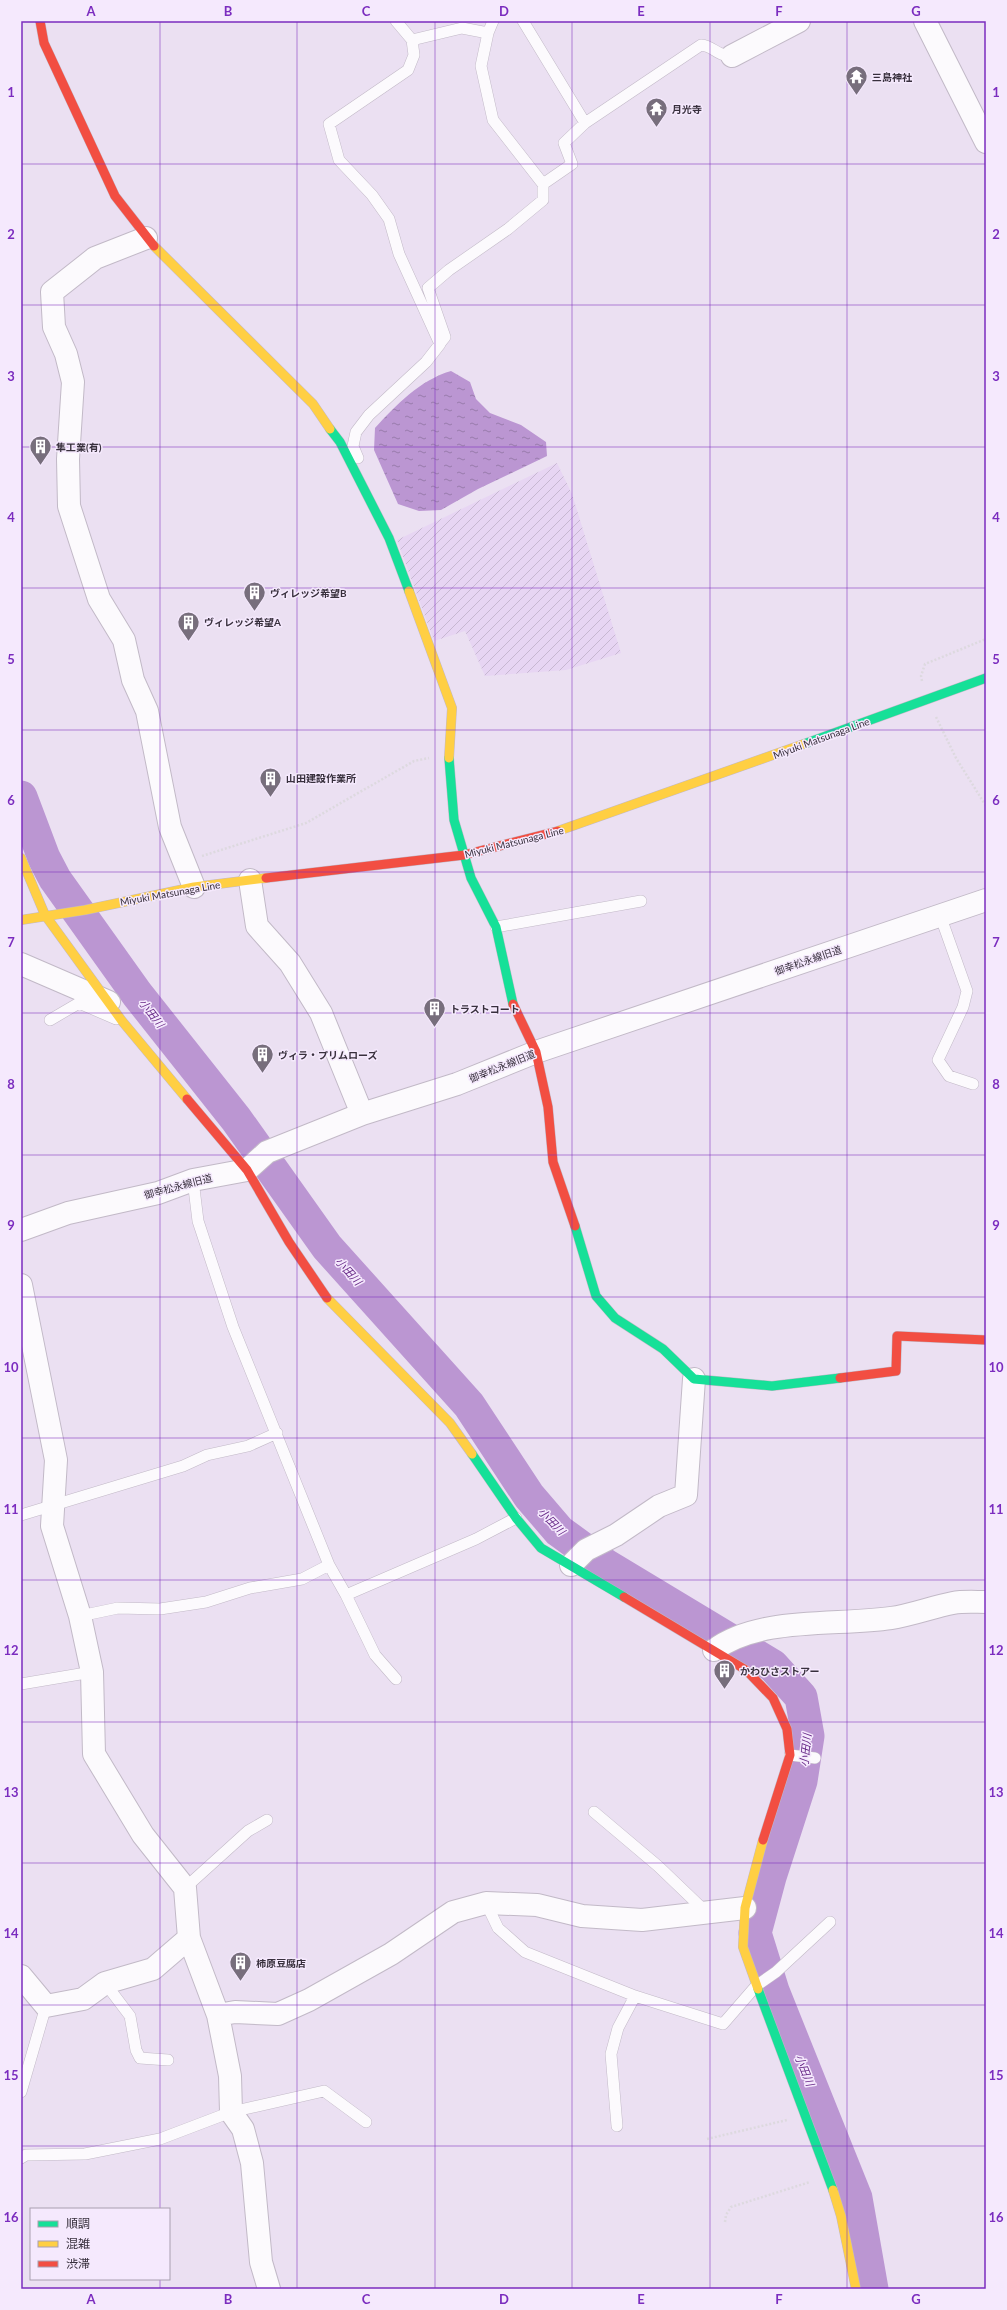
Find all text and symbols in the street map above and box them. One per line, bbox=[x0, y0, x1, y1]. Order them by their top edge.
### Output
text: A bbox=[85, 3, 96, 19]
text: B bbox=[224, 3, 233, 19]
text: C bbox=[362, 3, 371, 19]
text: D bbox=[499, 3, 509, 19]
text: E bbox=[637, 3, 645, 19]
text: F bbox=[775, 3, 783, 19]
text: G bbox=[911, 3, 921, 19]
temple icon: 三島神社 bbox=[843, 64, 869, 97]
place label: 三島神社 bbox=[872, 71, 913, 83]
text: 1 bbox=[7, 84, 15, 100]
text: 1 bbox=[992, 84, 1000, 100]
temple icon: 月光寺 bbox=[643, 96, 669, 129]
place label: 月光寺 bbox=[672, 103, 702, 115]
text: 2 bbox=[7, 226, 15, 242]
text: 2 bbox=[992, 226, 1000, 242]
text: 3 bbox=[7, 368, 15, 384]
text: 3 bbox=[992, 368, 1000, 384]
building icon: 隼工業(有) bbox=[27, 434, 53, 467]
place label: 隼工業(有) bbox=[55, 441, 102, 453]
text: 4 bbox=[7, 509, 15, 525]
text: 4 bbox=[992, 509, 1000, 525]
building icon: ヴィレッジ希望B bbox=[241, 580, 267, 613]
place label: ヴィレッジ希望B bbox=[270, 587, 347, 599]
building icon: ヴィレッジ希望A bbox=[176, 609, 202, 642]
place label: ヴィレッジ希望A bbox=[204, 616, 281, 628]
text: 5 bbox=[7, 651, 15, 667]
text: 5 bbox=[992, 651, 1000, 667]
street label: Miyuki Matsunaga Line bbox=[771, 715, 871, 761]
building icon: 山田建設作業所 bbox=[258, 765, 284, 798]
place label: 山田建設作業所 bbox=[286, 772, 356, 784]
text: 6 bbox=[7, 792, 15, 808]
text: 6 bbox=[992, 792, 1000, 808]
street label: Miyuki Matsunaga Line bbox=[463, 824, 565, 860]
street label: Miyuki Matsunaga Line bbox=[119, 878, 221, 908]
text: 7 bbox=[7, 934, 15, 950]
text: 7 bbox=[992, 934, 1000, 950]
street label: 御幸松永線旧道 bbox=[773, 943, 843, 977]
water label: 小田川 bbox=[137, 996, 168, 1031]
building icon: トラストコート bbox=[422, 996, 448, 1029]
place label: トラストコート bbox=[450, 1003, 520, 1015]
building icon: ヴィラ・プリムローズ bbox=[250, 1042, 276, 1075]
street label: 御幸松永線旧道 bbox=[467, 1047, 537, 1085]
place label: ヴィラ・プリムローズ bbox=[278, 1049, 378, 1061]
text: 8 bbox=[7, 1076, 15, 1092]
text: 8 bbox=[992, 1076, 1000, 1092]
street label: 御幸松永線旧道 bbox=[143, 1171, 213, 1201]
text: 9 bbox=[7, 1217, 15, 1233]
text: 9 bbox=[992, 1217, 1000, 1233]
water label: 小田川 bbox=[333, 1254, 366, 1288]
text: 10 bbox=[3, 1359, 19, 1375]
text: 10 bbox=[988, 1359, 1004, 1375]
text: 11 bbox=[3, 1501, 19, 1517]
text: 11 bbox=[988, 1501, 1004, 1517]
water label: 小田川 bbox=[536, 1505, 569, 1538]
text: 12 bbox=[3, 1642, 19, 1658]
text: 12 bbox=[988, 1642, 1004, 1658]
building icon: かわひさストアー bbox=[711, 1658, 737, 1691]
place label: かわひさストアー bbox=[740, 1665, 819, 1677]
water label: 小田川 bbox=[797, 1732, 813, 1767]
text: 13 bbox=[3, 1784, 19, 1800]
text: 13 bbox=[988, 1784, 1004, 1800]
text: 14 bbox=[3, 1925, 19, 1941]
text: 14 bbox=[988, 1925, 1004, 1941]
building icon: 柿原豆腐店 bbox=[227, 1950, 253, 1983]
place label: 柿原豆腐店 bbox=[256, 1957, 306, 1969]
water label: 小田川 bbox=[793, 2052, 818, 2089]
text: 15 bbox=[3, 2067, 19, 2083]
text: 15 bbox=[988, 2067, 1004, 2083]
legend bbox=[30, 2208, 170, 2280]
text: 16 bbox=[3, 2209, 19, 2225]
text: 16 bbox=[988, 2209, 1004, 2225]
text: 順調 bbox=[66, 2216, 90, 2231]
text: 混雑 bbox=[66, 2236, 90, 2251]
text: 渋滞 bbox=[66, 2256, 90, 2271]
text: A bbox=[85, 2291, 96, 2307]
text: B bbox=[224, 2291, 233, 2307]
text: C bbox=[362, 2291, 371, 2307]
text: D bbox=[499, 2291, 509, 2307]
text: E bbox=[637, 2291, 645, 2307]
text: F bbox=[775, 2291, 783, 2307]
text: G bbox=[911, 2291, 921, 2307]

